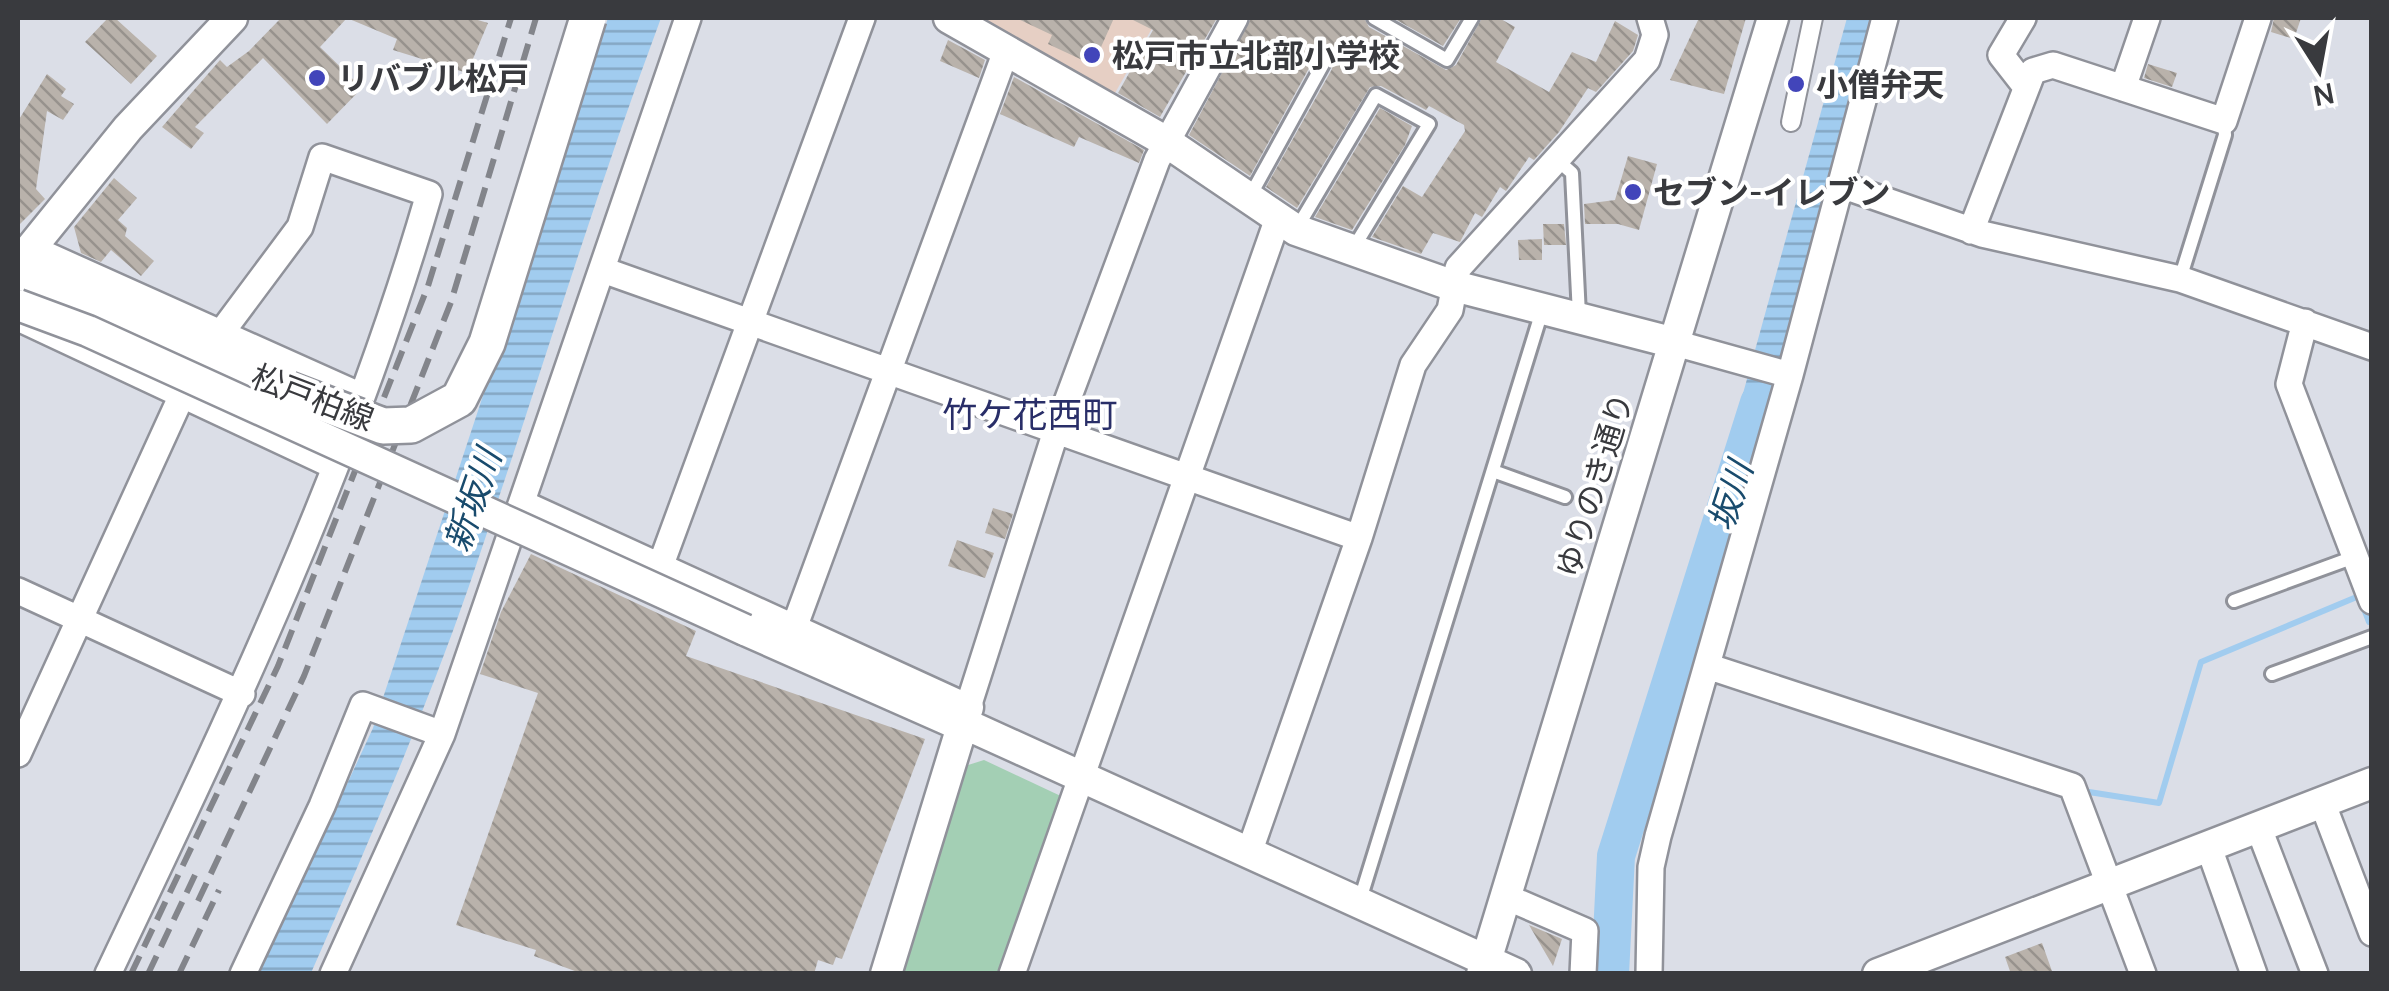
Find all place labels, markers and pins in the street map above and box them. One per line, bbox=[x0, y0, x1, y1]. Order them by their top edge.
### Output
place label: 松戸市立北部小学校 bbox=[1112, 33, 1400, 77]
marker: 松戸市立北部小学校 bbox=[1081, 44, 1103, 66]
place label: リバブル松戸 bbox=[337, 56, 529, 100]
place label: 小僧弁天 bbox=[1816, 62, 1944, 106]
marker: リバブル松戸 bbox=[306, 67, 328, 89]
marker: 小僧弁天 bbox=[1785, 73, 1807, 95]
place label: セブン-イレブン bbox=[1653, 170, 1890, 214]
marker: セブン-イレブン bbox=[1622, 181, 1644, 203]

